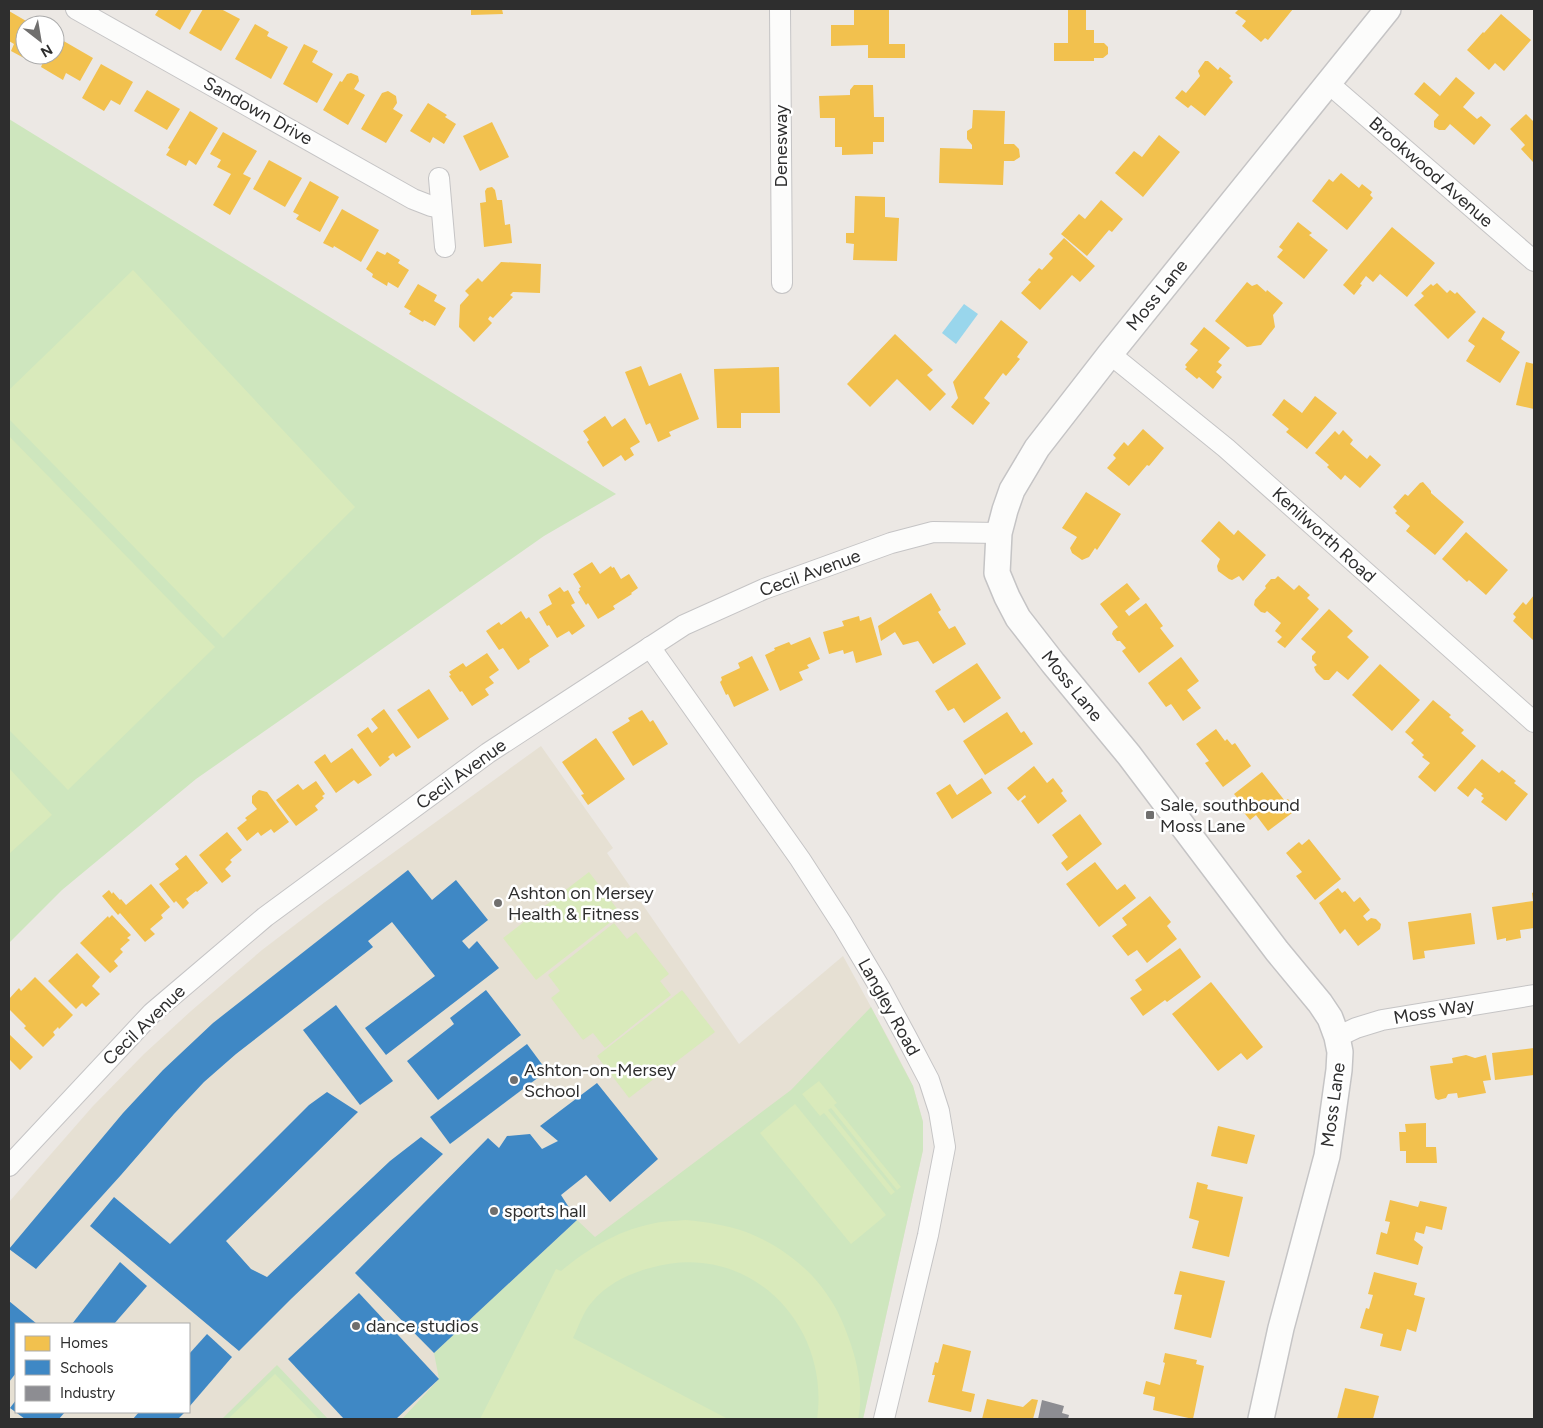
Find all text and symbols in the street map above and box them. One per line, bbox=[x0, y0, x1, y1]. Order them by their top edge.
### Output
north arrow bbox=[15, 15, 65, 65]
text: N bbox=[37, 41, 55, 61]
street label: Sandown Drive bbox=[200, 72, 317, 150]
street label: Denesway bbox=[770, 104, 792, 187]
street label: Brookwood Avenue bbox=[1364, 112, 1498, 232]
street label: Moss Lane bbox=[1122, 255, 1192, 335]
street label: Kenilworth Road bbox=[1268, 483, 1380, 587]
street label: Cecil Avenue bbox=[756, 544, 864, 601]
street label: Moss Lane bbox=[1037, 646, 1107, 726]
street label: Cecil Avenue bbox=[412, 734, 510, 814]
place label: Sale, southbound Moss Lane bbox=[1160, 794, 1300, 837]
marker: Sale, southbound Moss Lane bbox=[1144, 809, 1156, 821]
place label: Ashton on Mersey Health & Fitness bbox=[508, 882, 654, 925]
marker: Ashton on Mersey Health & Fitness bbox=[492, 897, 504, 909]
street label: Langley Road bbox=[853, 954, 925, 1060]
street label: Cecil Avenue bbox=[98, 980, 190, 1070]
street label: Moss Way bbox=[1392, 993, 1477, 1029]
place label: Ashton-on-Mersey School bbox=[524, 1059, 676, 1102]
street label: Moss Lane bbox=[1316, 1061, 1350, 1149]
marker: Ashton-on-Mersey School bbox=[508, 1074, 520, 1086]
place label: sports hall bbox=[504, 1200, 586, 1222]
marker: sports hall bbox=[488, 1205, 500, 1217]
place label: dance studios bbox=[366, 1315, 479, 1337]
marker: dance studios bbox=[350, 1320, 362, 1332]
legend bbox=[15, 1323, 190, 1413]
text: Homes bbox=[60, 1334, 108, 1352]
text: Schools bbox=[60, 1359, 113, 1377]
text: Industry bbox=[60, 1384, 115, 1402]

